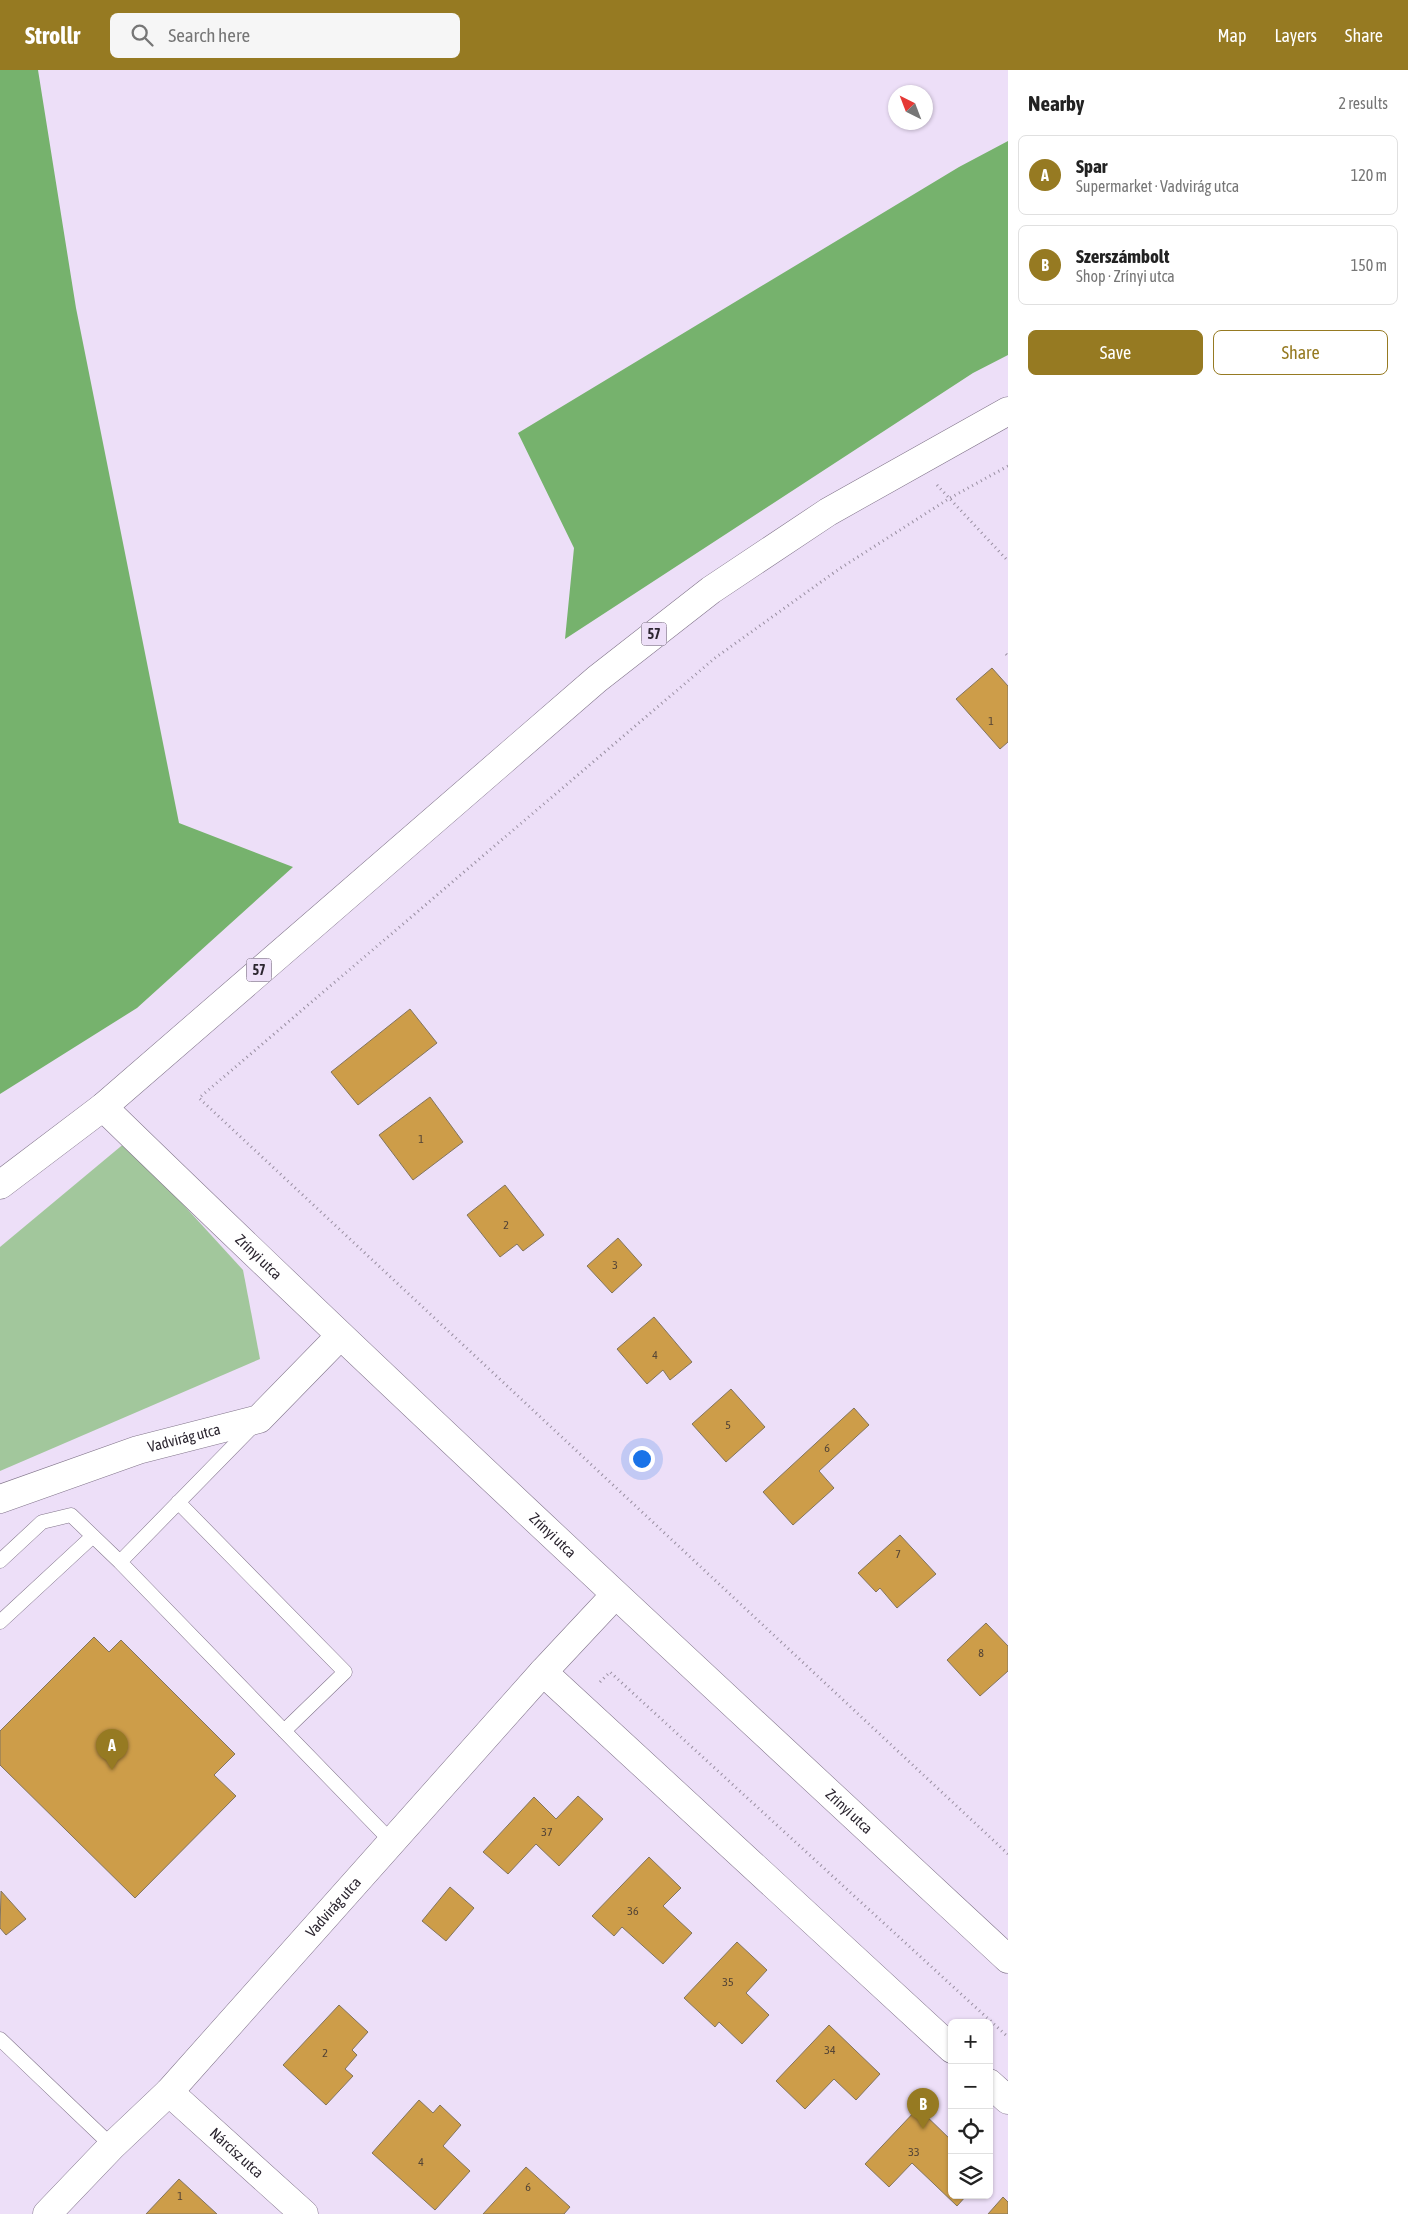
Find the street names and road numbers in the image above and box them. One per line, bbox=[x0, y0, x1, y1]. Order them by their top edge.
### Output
road number: 57 bbox=[642, 622, 666, 646]
road number: 57 bbox=[246, 958, 272, 982]
street label: Zrínyi utca bbox=[232, 1231, 285, 1283]
street label: Vadvirág utca bbox=[146, 1420, 222, 1455]
street label: Zrínyi utca bbox=[526, 1509, 580, 1561]
street label: Zrínyi utca bbox=[822, 1785, 876, 1837]
street label: Vadvirág utca bbox=[302, 1873, 364, 1940]
street label: Nárcisz utca bbox=[207, 2124, 267, 2181]

